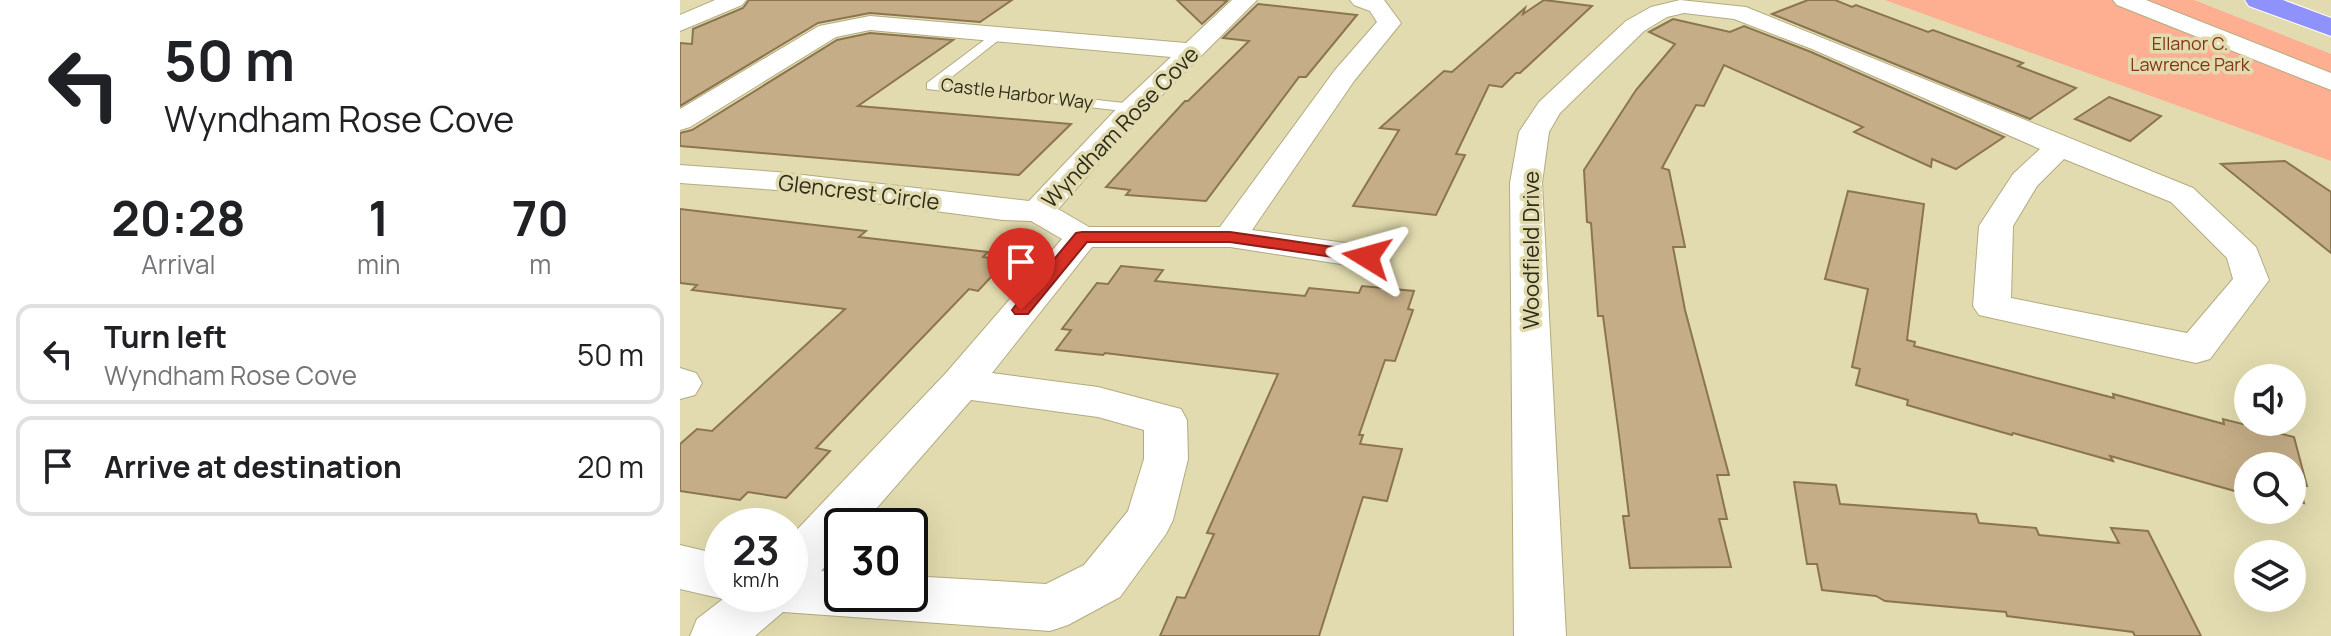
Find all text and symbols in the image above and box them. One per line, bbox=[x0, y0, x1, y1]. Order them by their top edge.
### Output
text: 50 m bbox=[164, 21, 295, 98]
park label: Ellanor C. Lawrence Park bbox=[2130, 31, 2251, 76]
icon: left bbox=[32, 32, 136, 136]
street label: Wyndham Rose Cove bbox=[1035, 39, 1205, 214]
street label: Castle Harbor Way bbox=[940, 72, 1095, 114]
text: Wyndham Rose Cove bbox=[164, 94, 514, 143]
street label: Glencrest Circle bbox=[777, 167, 941, 217]
street label: Woodfield Drive bbox=[1516, 171, 1546, 329]
text: 20:28 bbox=[111, 185, 246, 250]
text: 1 bbox=[368, 185, 389, 250]
text: 70 bbox=[512, 185, 569, 250]
position arrow bbox=[1325, 215, 1409, 299]
pin bbox=[987, 228, 1055, 310]
icon: arrive bbox=[999, 240, 1043, 284]
text: Arrival bbox=[141, 246, 216, 282]
text: min bbox=[357, 246, 400, 282]
text: m bbox=[529, 246, 551, 282]
text: Turn left bbox=[104, 316, 227, 357]
icon: left bbox=[36, 332, 80, 376]
text: 50 m bbox=[577, 334, 644, 375]
text: Wyndham Rose Cove bbox=[104, 357, 357, 393]
map controls bbox=[2234, 364, 2306, 612]
button: sound bbox=[2234, 364, 2306, 436]
icon: arrive bbox=[36, 444, 80, 488]
text: Arrive at destination bbox=[104, 446, 402, 487]
text: 20 m bbox=[577, 446, 644, 487]
button: search bbox=[2234, 452, 2306, 524]
speed limit sign: 30 bbox=[824, 508, 928, 612]
text: 23 bbox=[732, 522, 780, 577]
button: layers bbox=[2234, 540, 2306, 612]
text: km/h bbox=[733, 566, 779, 593]

